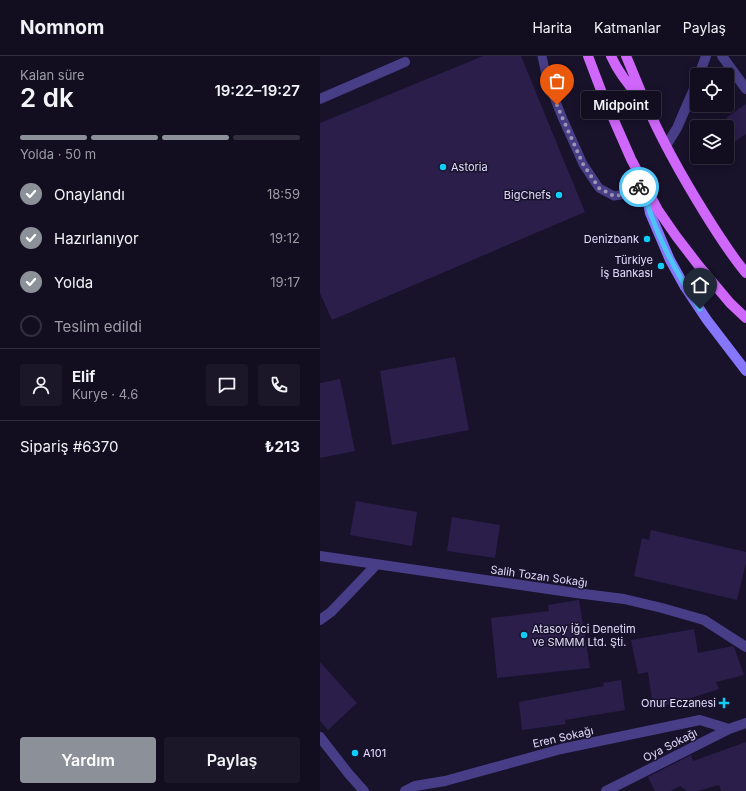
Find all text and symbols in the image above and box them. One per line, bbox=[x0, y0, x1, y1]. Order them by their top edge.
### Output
text: Nomnom bbox=[20, 16, 104, 39]
text: Harita bbox=[532, 19, 572, 36]
text: Katmanlar bbox=[594, 19, 661, 36]
text: Paylaş bbox=[683, 19, 726, 36]
pin bbox=[540, 64, 574, 105]
text: Kalan süre bbox=[20, 67, 85, 83]
map controls bbox=[690, 68, 734, 164]
button: locate bbox=[690, 68, 734, 112]
icon: bag bbox=[546, 70, 568, 92]
text: 19:22–19:27 bbox=[214, 81, 300, 100]
text: 2 dk bbox=[20, 82, 74, 113]
callout: Midpoint bbox=[581, 91, 661, 119]
text: Midpoint bbox=[593, 97, 649, 113]
button: layers bbox=[690, 120, 734, 164]
text: Yolda · 50 m bbox=[20, 146, 96, 162]
place label: Astoria bbox=[451, 160, 488, 174]
marker: Astoria bbox=[438, 162, 448, 172]
courier bbox=[619, 167, 659, 207]
icon: bike bbox=[628, 176, 650, 198]
icon: check bbox=[20, 183, 42, 205]
text: Onaylandı bbox=[54, 185, 125, 204]
text: 18:59 bbox=[267, 186, 300, 202]
place label: BigChefs bbox=[504, 188, 551, 202]
marker: BigChefs bbox=[554, 190, 564, 200]
icon: check bbox=[20, 227, 42, 249]
text: Hazırlanıyor bbox=[54, 229, 139, 248]
text: 19:12 bbox=[270, 230, 300, 246]
place label: Denizbank bbox=[584, 232, 639, 246]
marker: Denizbank bbox=[642, 234, 652, 244]
place label: Türkiye İş Bankası bbox=[601, 253, 653, 280]
marker: Türkiye İş Bankası bbox=[656, 261, 666, 271]
pin bbox=[683, 268, 717, 309]
icon: check bbox=[20, 271, 42, 293]
text: Yolda bbox=[54, 273, 93, 292]
text: 19:17 bbox=[270, 274, 300, 290]
icon: home bbox=[689, 274, 711, 296]
text: Teslim edildi bbox=[54, 317, 142, 336]
button: person bbox=[20, 364, 62, 406]
button: chat bbox=[206, 364, 248, 406]
button: phone bbox=[258, 364, 300, 406]
text: Elif bbox=[72, 367, 95, 386]
text: Kurye · 4.6 bbox=[72, 386, 138, 402]
text: Sipariş #6370 bbox=[20, 437, 118, 456]
text: ₺213 bbox=[265, 437, 300, 456]
street label: Salih Tozan Sokağı bbox=[490, 562, 588, 590]
place label: Atasoy İğci Denetim ve SMMM Ltd. Şti. bbox=[532, 622, 636, 649]
marker: Atasoy İğci Denetim ve SMMM Ltd. Şti. bbox=[519, 630, 529, 640]
place label: Onur Eczanesi bbox=[641, 696, 716, 710]
marker: Onur Eczanesi bbox=[719, 698, 729, 708]
street label: Eren Sokağı bbox=[531, 723, 595, 751]
street label: Oya Sokağı bbox=[640, 725, 700, 765]
button: Yardım bbox=[20, 737, 156, 783]
button: Paylaş bbox=[164, 737, 300, 783]
place label: A101 bbox=[363, 746, 386, 760]
marker: A101 bbox=[350, 748, 360, 758]

